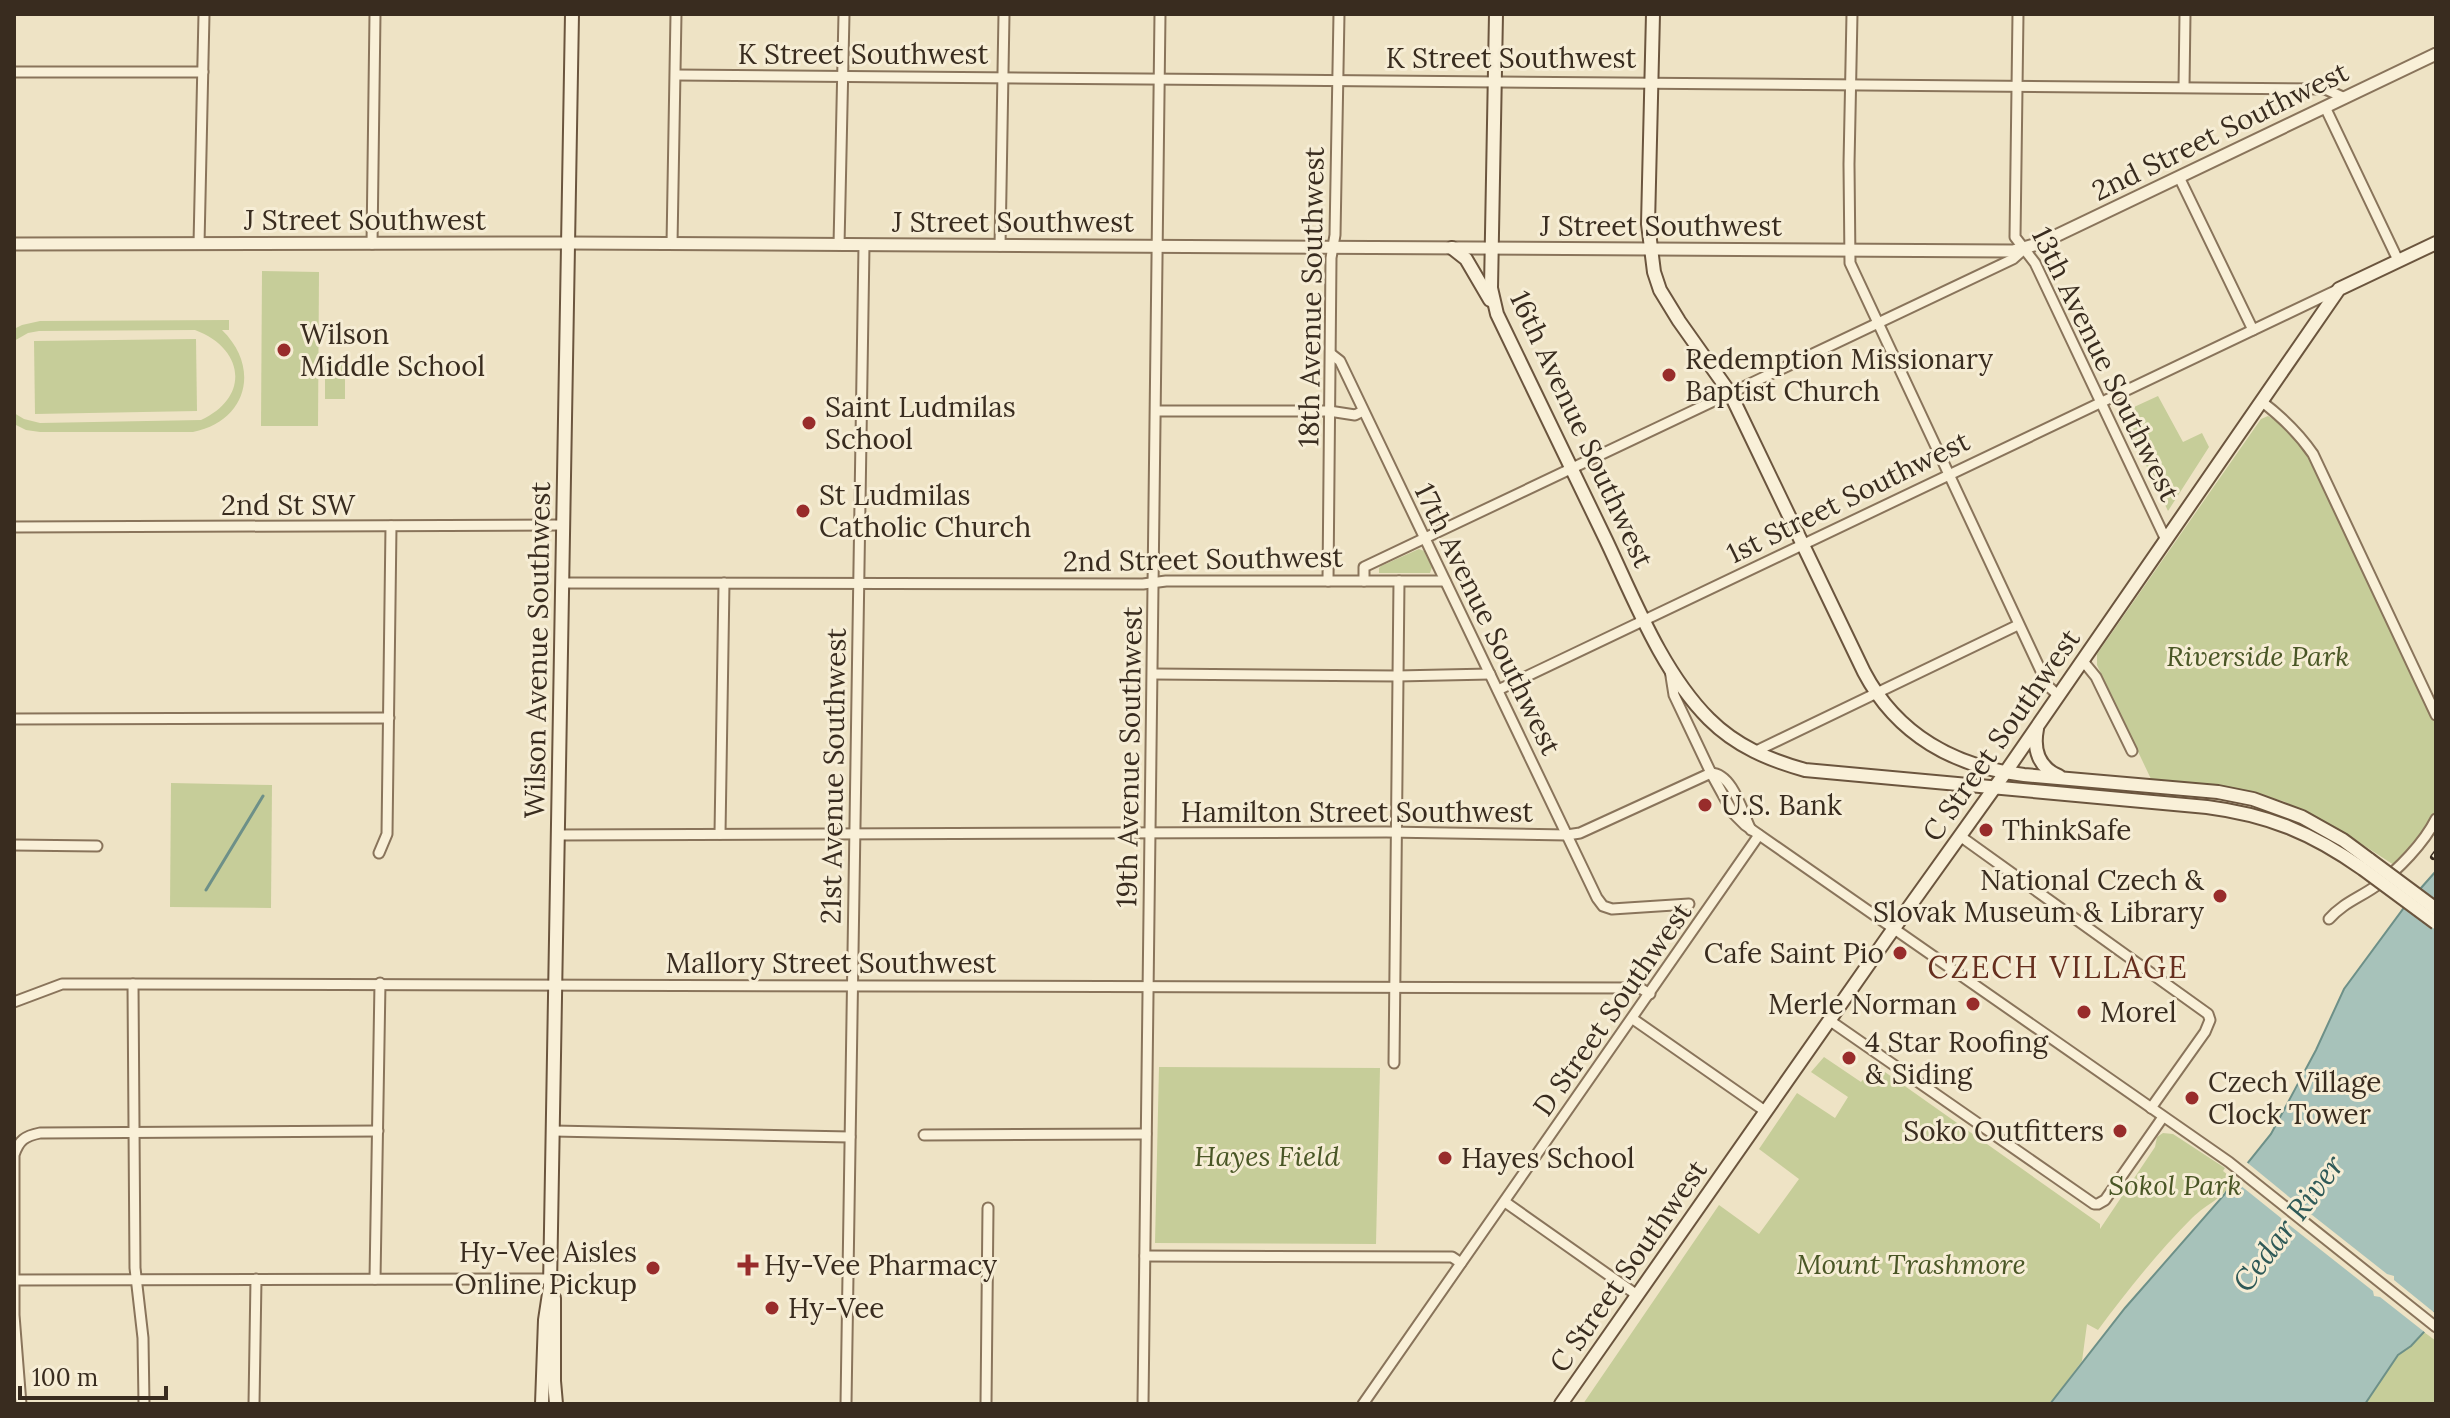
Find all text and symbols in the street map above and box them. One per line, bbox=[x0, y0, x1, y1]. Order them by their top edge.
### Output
street label: K Street Southwest bbox=[738, 36, 989, 72]
street label: K Street Southwest bbox=[1386, 40, 1637, 76]
street label: 2nd Street Southwest bbox=[2086, 53, 2354, 209]
street label: 18th Avenue Southwest bbox=[1290, 146, 1332, 448]
street label: J Street Southwest bbox=[243, 202, 486, 238]
street label: J Street Southwest bbox=[891, 204, 1134, 240]
street label: J Street Southwest bbox=[1539, 208, 1782, 244]
street label: 13th Avenue Southwest bbox=[2024, 221, 2188, 507]
street label: 16th Avenue Southwest bbox=[1502, 285, 1662, 573]
place label: Wilson Middle School bbox=[300, 316, 485, 384]
marker: Wilson Middle School bbox=[275, 341, 293, 359]
place label: Redemption Missionary Baptist Church bbox=[1685, 341, 1993, 409]
marker: Redemption Missionary Baptist Church bbox=[1660, 366, 1678, 384]
place label: Saint Ludmilas School bbox=[825, 389, 1016, 457]
marker: Saint Ludmilas School bbox=[800, 414, 818, 432]
street label: 1st Street Southwest bbox=[1721, 423, 1975, 571]
place label: St Ludmilas Catholic Church bbox=[819, 477, 1031, 545]
street label: 17th Avenue Southwest bbox=[1407, 477, 1570, 761]
street label: Wilson Avenue Southwest bbox=[516, 481, 558, 819]
street label: 2nd St SW bbox=[221, 487, 356, 523]
marker: St Ludmilas Catholic Church bbox=[794, 502, 812, 520]
street label: 2nd Street Southwest bbox=[1063, 539, 1344, 579]
street label: 19th Avenue Southwest bbox=[1108, 606, 1150, 908]
street label: C Street Southwest bbox=[1914, 622, 2088, 848]
street label: 21st Avenue Southwest bbox=[812, 627, 854, 924]
park label: Riverside Park bbox=[2166, 638, 2350, 674]
place label: U.S. Bank bbox=[1721, 787, 1842, 823]
street label: Hamilton Street Southwest bbox=[1181, 794, 1533, 830]
marker: U.S. Bank bbox=[1696, 796, 1714, 814]
place label: ThinkSafe bbox=[2002, 812, 2131, 848]
marker: ThinkSafe bbox=[1977, 821, 1995, 839]
place label: National Czech & Slovak Museum & Library bbox=[1873, 862, 2205, 930]
marker: National Czech & Slovak Museum & Library bbox=[2211, 887, 2229, 905]
street label: D Street Southwest bbox=[1525, 895, 1699, 1123]
place label: Cafe Saint Pio bbox=[1704, 935, 1884, 971]
marker: Cafe Saint Pio bbox=[1891, 944, 1909, 962]
street label: Mallory Street Southwest bbox=[666, 945, 997, 981]
district label: CZECH VILLAGE bbox=[1927, 948, 2189, 986]
place label: Merle Norman bbox=[1768, 986, 1957, 1022]
place label: Morel bbox=[2100, 994, 2177, 1030]
marker: Merle Norman bbox=[1964, 995, 1982, 1013]
marker: Morel bbox=[2075, 1003, 2093, 1021]
place label: 4 Star Roofing & Siding bbox=[1865, 1024, 2049, 1092]
marker: 4 Star Roofing & Siding bbox=[1840, 1049, 1858, 1067]
place label: Czech Village Clock Tower bbox=[2208, 1064, 2382, 1132]
marker: Czech Village Clock Tower bbox=[2183, 1089, 2201, 1107]
place label: Soko Outfitters bbox=[1903, 1113, 2104, 1149]
marker: Soko Outfitters bbox=[2111, 1122, 2129, 1140]
park label: Hayes Field bbox=[1194, 1138, 1340, 1174]
place label: Hayes School bbox=[1461, 1140, 1635, 1176]
water label: Cedar River bbox=[2224, 1147, 2352, 1299]
marker: Hayes School bbox=[1436, 1149, 1454, 1167]
street label: C Street Southwest bbox=[1541, 1153, 1715, 1379]
park label: Sokol Park bbox=[2108, 1167, 2242, 1203]
place label: Hy-Vee Aisles Online Pickup bbox=[455, 1234, 637, 1302]
park label: Mount Trashmore bbox=[1796, 1246, 2026, 1282]
place label: Hy-Vee Pharmacy bbox=[764, 1247, 997, 1283]
marker: Hy-Vee Pharmacy bbox=[739, 1256, 757, 1274]
marker: Hy-Vee Aisles Online Pickup bbox=[644, 1259, 662, 1277]
place label: Hy-Vee bbox=[788, 1290, 884, 1326]
marker: Hy-Vee bbox=[763, 1299, 781, 1317]
scale bar bbox=[20, 1350, 166, 1400]
text: 100 m bbox=[32, 1362, 98, 1393]

